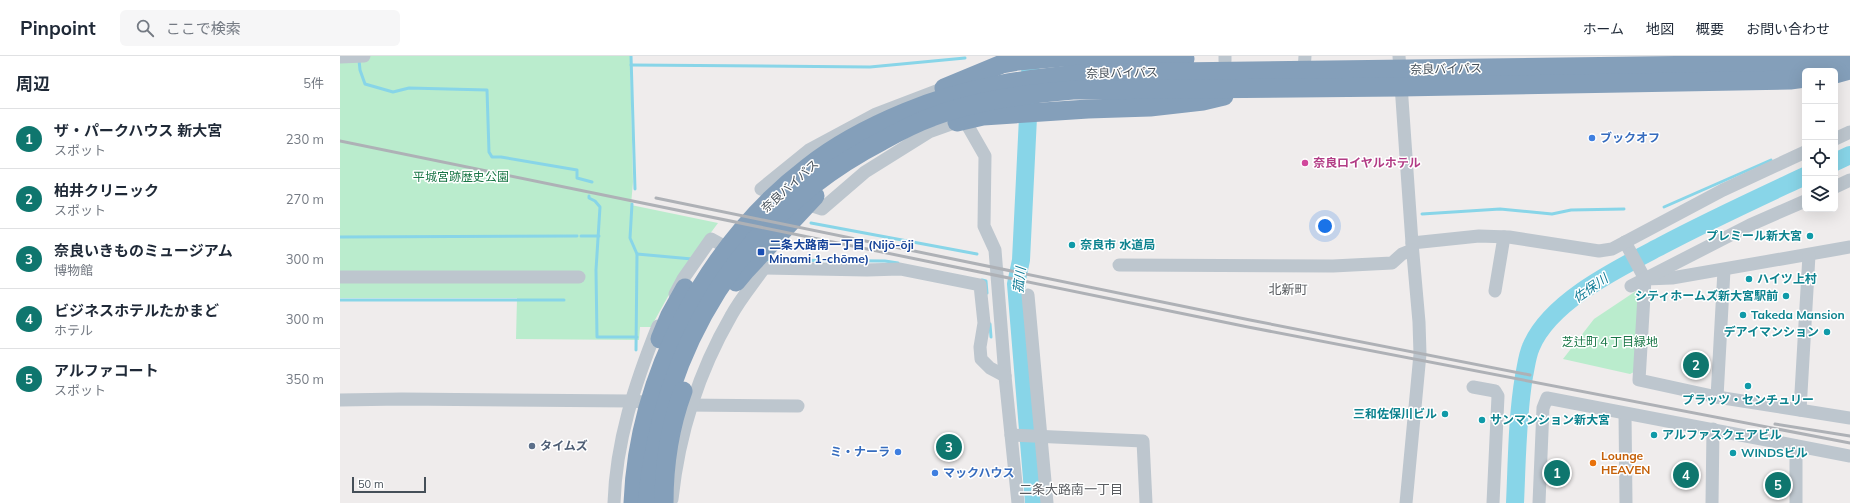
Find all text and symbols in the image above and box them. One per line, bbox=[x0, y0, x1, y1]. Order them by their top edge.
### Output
search box bbox=[120, 10, 400, 46]
text: Pinpoint bbox=[20, 16, 96, 40]
icon: search bbox=[134, 17, 156, 39]
text: ここで検索 bbox=[166, 19, 241, 38]
text: ホーム bbox=[1582, 20, 1624, 38]
text: 地図 bbox=[1646, 20, 1674, 38]
text: 概要 bbox=[1696, 20, 1724, 38]
text: お問い合わせ bbox=[1746, 20, 1830, 38]
street label: 奈良バイパス bbox=[1410, 60, 1482, 77]
street label: 奈良バイパス bbox=[1086, 64, 1158, 81]
map controls bbox=[1802, 68, 1838, 212]
button: + bbox=[1802, 68, 1838, 104]
text: 周辺 bbox=[16, 73, 50, 94]
text: 5件 bbox=[303, 75, 324, 91]
button: − bbox=[1802, 104, 1838, 140]
text: ザ・パークハウス 新大宮 bbox=[54, 121, 222, 140]
place label: ブックオフ bbox=[1600, 130, 1660, 145]
text: 1 bbox=[25, 131, 33, 147]
text: 230 m bbox=[286, 131, 324, 147]
marker: ブックオフ bbox=[1587, 133, 1597, 143]
button: locate bbox=[1802, 140, 1838, 176]
text: スポット bbox=[54, 142, 106, 158]
place label: 奈良ロイヤルホテル bbox=[1313, 155, 1421, 170]
street label: 奈良バイパス bbox=[758, 156, 821, 215]
marker: 奈良ロイヤルホテル bbox=[1300, 158, 1310, 168]
park label: 平城宮跡歴史公園 bbox=[413, 169, 509, 184]
button: layers bbox=[1802, 176, 1838, 212]
text: 柏井クリニック bbox=[54, 181, 159, 200]
text: 2 bbox=[25, 191, 33, 207]
text: 270 m bbox=[286, 191, 324, 207]
text: スポット bbox=[54, 202, 106, 218]
your location bbox=[1315, 216, 1335, 236]
place label: プレミール新大宮 bbox=[1706, 228, 1802, 243]
marker: プレミール新大宮 bbox=[1805, 231, 1815, 241]
place label: 二条大路南一丁目 (Nijō-ōji Minami 1-chōme) bbox=[769, 237, 914, 266]
place label: 奈良市 水道局 bbox=[1080, 237, 1155, 252]
marker: 奈良市 水道局 bbox=[1067, 240, 1077, 250]
text: 奈良いきものミュージアム bbox=[54, 241, 233, 260]
marker: 二条大路南一丁目 (Nijō-ōji Minami 1-chōme) bbox=[756, 247, 766, 257]
text: 3 bbox=[25, 251, 33, 267]
text: 300 m bbox=[286, 251, 324, 267]
text: 博物館 bbox=[54, 262, 93, 278]
water label: 菰川 bbox=[1010, 264, 1029, 294]
water label: 佐保川 bbox=[1569, 269, 1612, 306]
place label: ハイツ上村 bbox=[1757, 271, 1817, 286]
marker: ハイツ上村 bbox=[1744, 274, 1754, 284]
district label: 北新町 bbox=[1268, 281, 1308, 297]
place label: シティホームズ新大宮駅前 bbox=[1635, 288, 1778, 303]
marker: シティホームズ新大宮駅前 bbox=[1781, 291, 1791, 301]
text: ビジネスホテルたかまど bbox=[54, 301, 219, 320]
place label: Takeda Mansion bbox=[1751, 307, 1845, 322]
marker: Takeda Mansion bbox=[1738, 310, 1748, 320]
text: 4 bbox=[25, 311, 33, 327]
text: 300 m bbox=[286, 311, 324, 327]
text: ホテル bbox=[54, 322, 93, 338]
place label: デアイマンション bbox=[1724, 324, 1819, 339]
marker: デアイマンション bbox=[1822, 327, 1832, 337]
park label: 芝辻町４丁目緑地 bbox=[1562, 334, 1658, 349]
pin: 2 bbox=[1683, 350, 1709, 380]
text: アルファコート bbox=[54, 361, 159, 380]
text: 5 bbox=[25, 371, 33, 387]
text: 350 m bbox=[286, 371, 324, 387]
marker: プラッツ・センチュリー bbox=[1743, 381, 1753, 391]
text: スポット bbox=[54, 382, 106, 398]
place label: プラッツ・センチュリー bbox=[1682, 392, 1814, 407]
place label: 三和佐保川ビル bbox=[1353, 406, 1437, 421]
marker: 三和佐保川ビル bbox=[1440, 409, 1450, 419]
place label: サンマンション新大宮 bbox=[1490, 412, 1610, 427]
marker: サンマンション新大宮 bbox=[1477, 415, 1487, 425]
place label: アルファスクェアビル bbox=[1662, 427, 1782, 442]
marker: アルファスクェアビル bbox=[1649, 430, 1659, 440]
pin: 3 bbox=[936, 432, 962, 462]
place label: タイムズ bbox=[540, 438, 588, 453]
marker: タイムズ bbox=[527, 441, 537, 451]
place label: ミ・ナーラ bbox=[830, 444, 890, 459]
place label: WINDSビル bbox=[1741, 445, 1808, 460]
marker: ミ・ナーラ bbox=[893, 447, 903, 457]
place label: Lounge HEAVEN bbox=[1601, 448, 1650, 477]
marker: WINDSビル bbox=[1728, 448, 1738, 458]
pin: 1 bbox=[1544, 458, 1570, 488]
marker: Lounge HEAVEN bbox=[1588, 458, 1598, 468]
pin: 4 bbox=[1673, 460, 1699, 490]
place label: マックハウス bbox=[943, 465, 1014, 480]
marker: マックハウス bbox=[930, 468, 940, 478]
pin: 5 bbox=[1765, 470, 1791, 500]
scale bar bbox=[352, 475, 426, 494]
text: 50 m bbox=[358, 477, 384, 491]
district label: 二条大路南一丁目 bbox=[1019, 481, 1123, 497]

